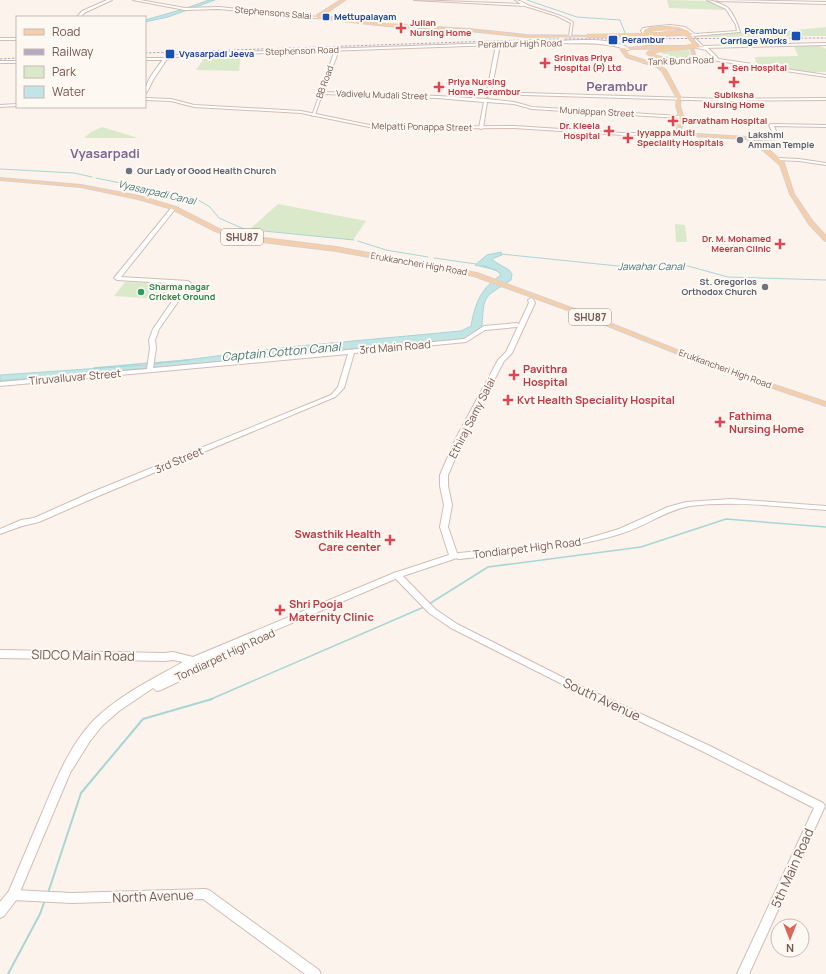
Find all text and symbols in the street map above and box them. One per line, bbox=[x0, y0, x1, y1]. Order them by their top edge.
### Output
street label: Stephensons Salai bbox=[234, 3, 312, 22]
place label: Mettupalayam bbox=[334, 10, 396, 23]
marker: Mettupalayam bbox=[321, 12, 331, 22]
legend bbox=[16, 16, 146, 108]
place label: Julian Nursing Home bbox=[410, 16, 472, 39]
marker: Julian Nursing Home bbox=[395, 22, 407, 34]
text: Road bbox=[52, 23, 80, 40]
place label: Perambur Carriage Works bbox=[721, 24, 787, 47]
marker: Perambur Carriage Works bbox=[790, 30, 802, 42]
place label: Perambur bbox=[622, 33, 665, 46]
marker: Perambur bbox=[607, 34, 619, 46]
street label: Perambur High Road bbox=[478, 36, 562, 51]
text: Railway bbox=[52, 43, 94, 60]
street label: Stephenson Road bbox=[265, 43, 339, 58]
place label: Vyasarpadi Jeeva bbox=[179, 47, 254, 60]
marker: Vyasarpadi Jeeva bbox=[164, 48, 176, 60]
place label: Srinivas Priya Hospital (P) Ltd bbox=[554, 51, 621, 74]
street label: Tank Bund Road bbox=[648, 53, 714, 68]
marker: Srinivas Priya Hospital (P) Ltd bbox=[539, 57, 551, 69]
place label: Sen Hospital bbox=[732, 61, 787, 74]
marker: Sen Hospital bbox=[717, 62, 729, 74]
text: Park bbox=[52, 63, 77, 80]
street label: BB Road bbox=[313, 64, 336, 100]
place label: Priya Nursing Home, Perambur bbox=[448, 75, 521, 98]
marker: Subiksha Nursing Home bbox=[728, 76, 740, 88]
district label: Perambur bbox=[586, 77, 648, 95]
marker: Priya Nursing Home, Perambur bbox=[433, 81, 445, 93]
text: Water bbox=[52, 83, 86, 100]
street label: Vadivelu Mudali Street bbox=[336, 86, 429, 103]
place label: Subiksha Nursing Home bbox=[703, 88, 765, 111]
street label: Muniappan Street bbox=[559, 103, 635, 120]
place label: Parvatham Hospital bbox=[682, 114, 767, 127]
marker: Parvatham Hospital bbox=[667, 115, 679, 127]
street label: Melpatti Ponappa Street bbox=[372, 119, 473, 134]
place label: Dr. Kleela Hospital bbox=[559, 119, 600, 142]
marker: Dr. Kleela Hospital bbox=[603, 125, 615, 137]
place label: Iyyappa Multi Speciality Hospitals bbox=[637, 126, 724, 149]
place label: Lakshmi Amman Temple bbox=[748, 128, 815, 151]
marker: Iyyappa Multi Speciality Hospitals bbox=[622, 132, 634, 144]
marker: Lakshmi Amman Temple bbox=[735, 135, 745, 145]
district label: Vyasarpadi bbox=[70, 144, 140, 162]
place label: Our Lady of Good Health Church bbox=[137, 164, 276, 177]
marker: Our Lady of Good Health Church bbox=[124, 166, 134, 176]
water label: Vyasarpadi Canal bbox=[117, 176, 199, 208]
road number: SHU87 bbox=[221, 229, 263, 245]
place label: Dr. M. Mohamed Meeran Clinic bbox=[702, 232, 771, 255]
marker: Dr. M. Mohamed Meeran Clinic bbox=[774, 238, 786, 250]
street label: Erukkancheri High Road bbox=[370, 249, 468, 278]
water label: Jawahar Canal bbox=[618, 259, 686, 273]
place label: St. Gregorios Orthodox Church bbox=[682, 275, 757, 298]
place label: Sharma nagar Cricket Ground bbox=[149, 280, 215, 303]
marker: St. Gregorios Orthodox Church bbox=[760, 282, 770, 292]
marker: Sharma nagar Cricket Ground bbox=[136, 287, 146, 297]
road number: SHU87 bbox=[569, 309, 611, 325]
street label: 3rd Main Road bbox=[359, 336, 431, 357]
water label: Captain Cotton Canal bbox=[221, 338, 343, 365]
street label: Erukkancheri High Road bbox=[677, 346, 773, 391]
place label: Pavithra Hospital bbox=[523, 361, 568, 389]
street label: Tiruvalluvar Street bbox=[28, 365, 122, 388]
marker: Pavithra Hospital bbox=[508, 369, 520, 381]
street label: Ethiraj Samy Salai bbox=[445, 375, 498, 461]
place label: Kvt Health Speciality Hospital bbox=[517, 392, 675, 407]
marker: Kvt Health Speciality Hospital bbox=[502, 394, 514, 406]
place label: Fathima Nursing Home bbox=[729, 408, 804, 436]
marker: Fathima Nursing Home bbox=[714, 416, 726, 428]
street label: 3rd Street bbox=[152, 443, 205, 476]
place label: Swasthik Health Care center bbox=[295, 526, 382, 554]
street label: Tondiarpet High Road bbox=[472, 533, 582, 562]
marker: Swasthik Health Care center bbox=[384, 534, 396, 546]
place label: Shri Pooja Maternity Clinic bbox=[289, 596, 374, 624]
marker: Shri Pooja Maternity Clinic bbox=[274, 604, 286, 616]
street label: Tondiarpet High Road bbox=[172, 625, 277, 684]
street label: SIDCO Main Road bbox=[31, 645, 135, 665]
street label: South Avenue bbox=[560, 673, 644, 725]
street label: 5th Main Road bbox=[766, 825, 818, 911]
street label: North Avenue bbox=[112, 886, 194, 906]
north arrow bbox=[770, 918, 810, 958]
text: N bbox=[786, 941, 794, 956]

